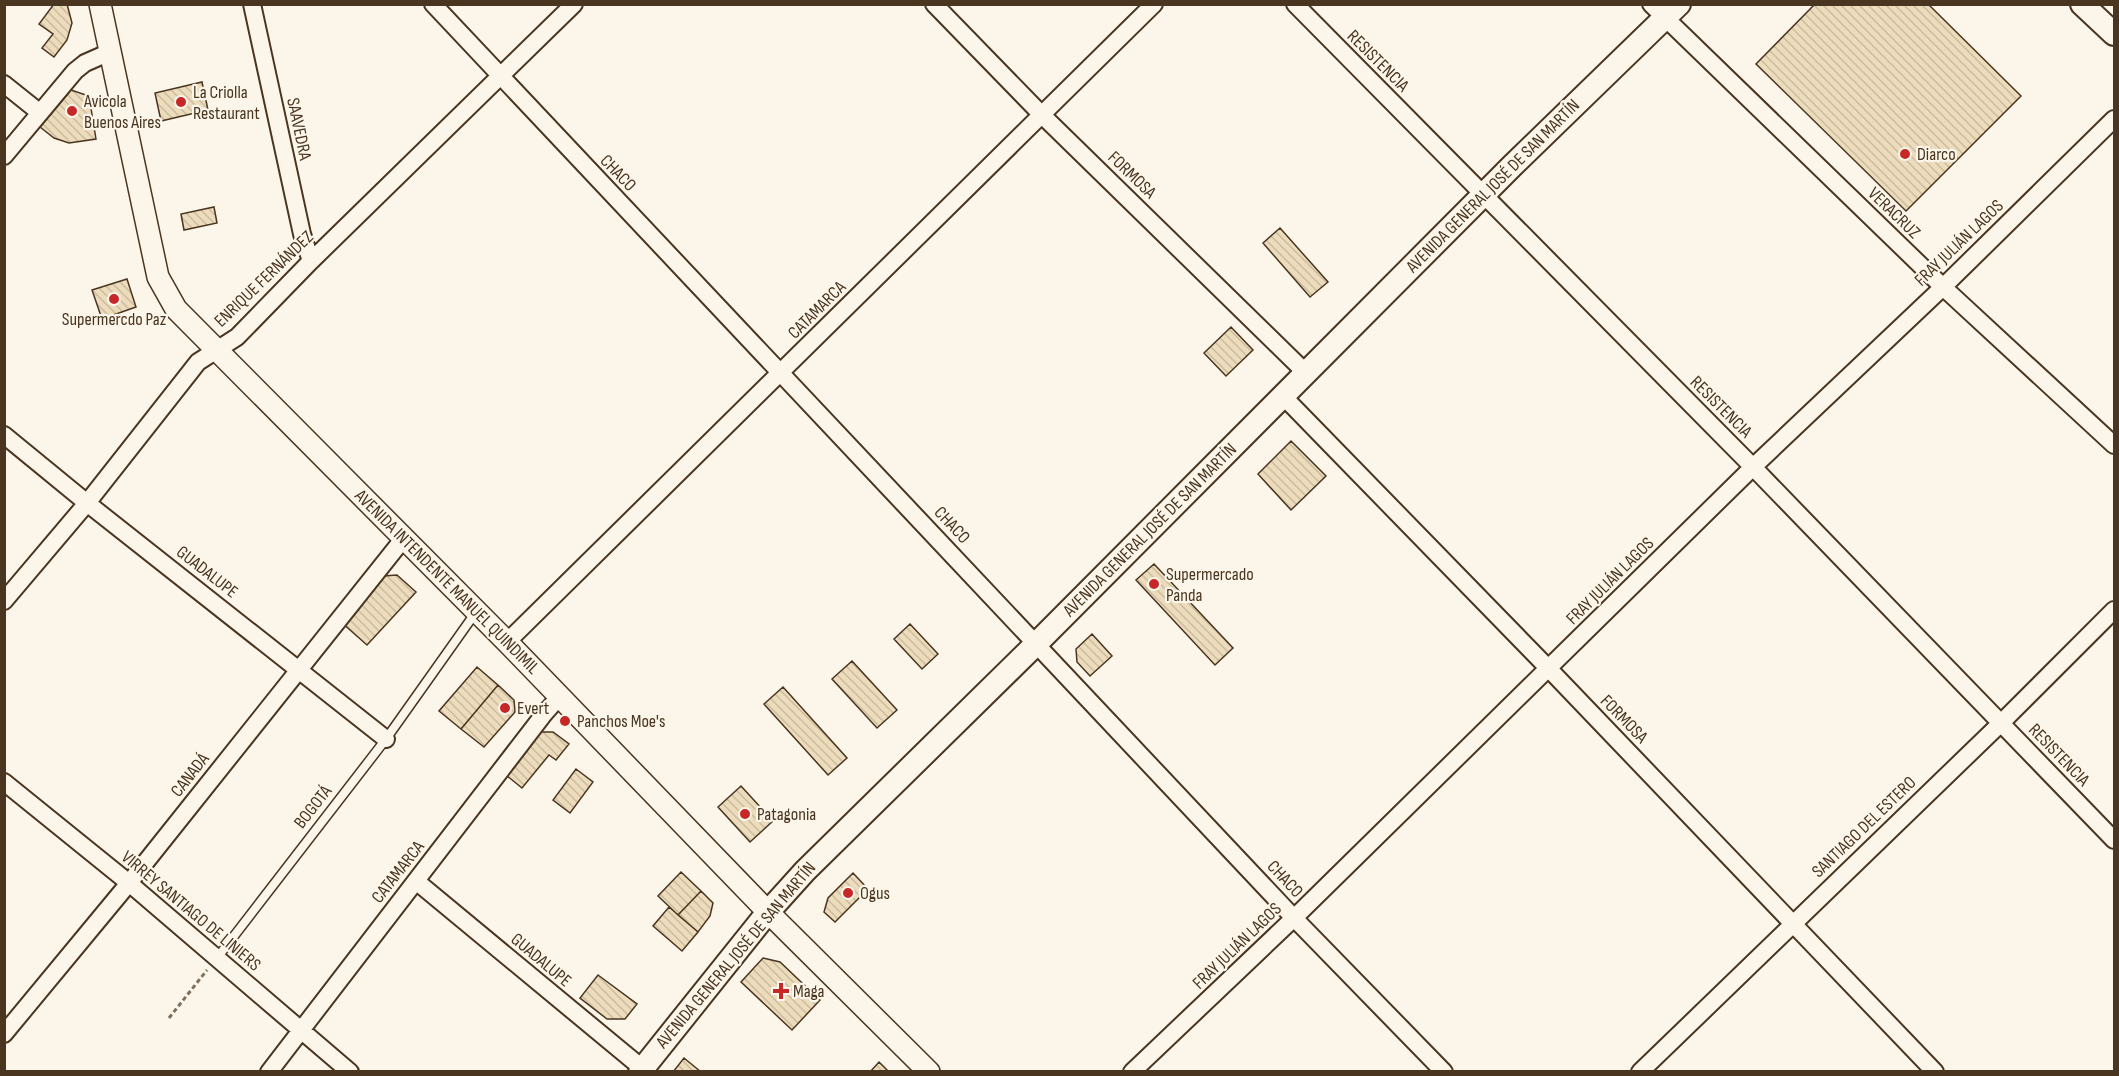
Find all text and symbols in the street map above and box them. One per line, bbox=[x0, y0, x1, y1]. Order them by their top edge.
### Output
street label: RESISTENCIA bbox=[1343, 26, 1413, 96]
place label: La Criolla Restaurant bbox=[193, 82, 260, 124]
place label: Avicola Buenos Aires bbox=[83, 91, 161, 133]
marker: La Criolla Restaurant bbox=[174, 95, 188, 109]
street label: AVENIDA GENERAL JOSÉ DE SAN MARTÍN bbox=[1401, 95, 1584, 278]
street label: SAAVEDRA bbox=[282, 96, 316, 162]
marker: Avicola Buenos Aires bbox=[65, 104, 79, 118]
place label: Diarco bbox=[1917, 144, 1956, 165]
street label: FORMOSA bbox=[1104, 147, 1161, 203]
marker: Diarco bbox=[1898, 147, 1912, 161]
street label: CHACO bbox=[596, 150, 640, 196]
street label: VERACRUZ bbox=[1863, 183, 1925, 243]
street label: FRAY JULIÁN LAGOS bbox=[1910, 195, 2008, 291]
street label: ENRIQUE FERNÁNDEZ bbox=[210, 226, 318, 331]
street label: CATAMARCA bbox=[784, 277, 850, 343]
marker: Supermercdo Paz bbox=[107, 292, 121, 306]
place label: Supermercdo Paz bbox=[62, 309, 167, 330]
street label: RESISTENCIA bbox=[1686, 372, 1756, 442]
street label: AVENIDA GENERAL JOSÉ DE SAN MARTÍN bbox=[1058, 439, 1241, 622]
street label: AVENIDA INTENDENTE MANUEL QUINDIMIL bbox=[350, 485, 544, 679]
street label: CHACO bbox=[930, 502, 974, 548]
street label: FRAY JULIÁN LAGOS bbox=[1562, 533, 1658, 629]
street label: GUADALUPE bbox=[172, 542, 242, 602]
place label: Supermercado Panda bbox=[1166, 564, 1254, 606]
marker: Supermercado Panda bbox=[1147, 577, 1161, 591]
street label: FORMOSA bbox=[1596, 691, 1652, 748]
place label: Evert bbox=[517, 698, 550, 719]
marker: Evert bbox=[498, 701, 512, 715]
place label: Panchos Moe's bbox=[577, 711, 665, 732]
marker: Panchos Moe's bbox=[558, 714, 572, 728]
street label: RESISTENCIA bbox=[2024, 719, 2094, 791]
street label: CANADÁ bbox=[166, 749, 214, 801]
street label: SANTIAGO DEL ESTERO bbox=[1808, 772, 1920, 882]
street label: BOGOTÁ bbox=[290, 781, 336, 833]
place label: Patagonia bbox=[757, 804, 816, 825]
marker: Patagonia bbox=[738, 807, 752, 821]
street label: CATAMARCA bbox=[367, 837, 429, 907]
street label: VIRREY SANTIAGO DE LINIERS bbox=[117, 846, 265, 976]
street label: CHACO bbox=[1263, 856, 1307, 902]
street label: AVENIDA GENERAL JOSÉ DE SAN MARTÍN bbox=[651, 858, 820, 1053]
place label: Ogus bbox=[860, 883, 890, 904]
marker: Ogus bbox=[841, 886, 855, 900]
street label: FRAY JULIÁN LAGOS bbox=[1188, 898, 1286, 994]
street label: GUADALUPE bbox=[507, 929, 575, 991]
place label: Maga bbox=[793, 981, 825, 1002]
marker: Maga bbox=[774, 984, 788, 998]

